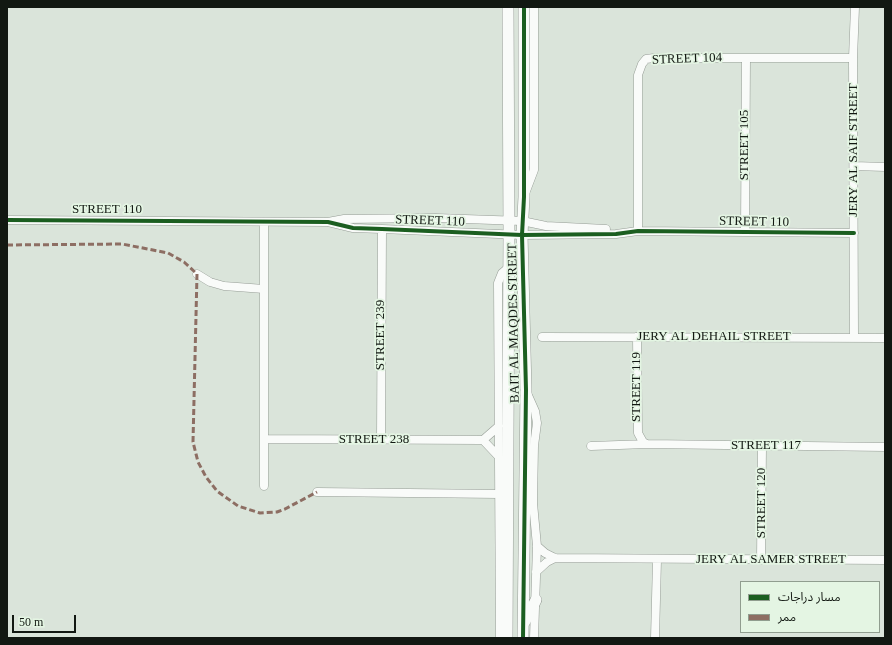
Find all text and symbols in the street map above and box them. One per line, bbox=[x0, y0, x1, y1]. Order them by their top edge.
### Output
street label: STREET 104 bbox=[652, 50, 722, 68]
street label: JERY AL SAIF STREET bbox=[846, 83, 862, 217]
street label: STREET 105 bbox=[737, 110, 753, 180]
street label: STREET 110 bbox=[72, 202, 142, 218]
street label: STREET 110 bbox=[395, 212, 465, 230]
street label: STREET 110 bbox=[719, 214, 789, 230]
street label: BAIT AL MAQDES STREET bbox=[505, 243, 523, 403]
street label: STREET 239 bbox=[373, 300, 389, 370]
street label: JERY AL DEHAIL STREET bbox=[637, 329, 791, 345]
street label: STREET 119 bbox=[629, 352, 645, 422]
street label: STREET 238 bbox=[339, 432, 409, 448]
street label: STREET 117 bbox=[731, 438, 801, 454]
street label: STREET 120 bbox=[754, 468, 770, 538]
street label: JERY AL SAMER STREET bbox=[696, 552, 846, 568]
legend bbox=[740, 581, 880, 633]
text: مسار دراجات bbox=[778, 590, 841, 604]
scale bar bbox=[14, 607, 78, 633]
text: ممر bbox=[778, 610, 796, 624]
text: 50 m bbox=[19, 615, 43, 629]

